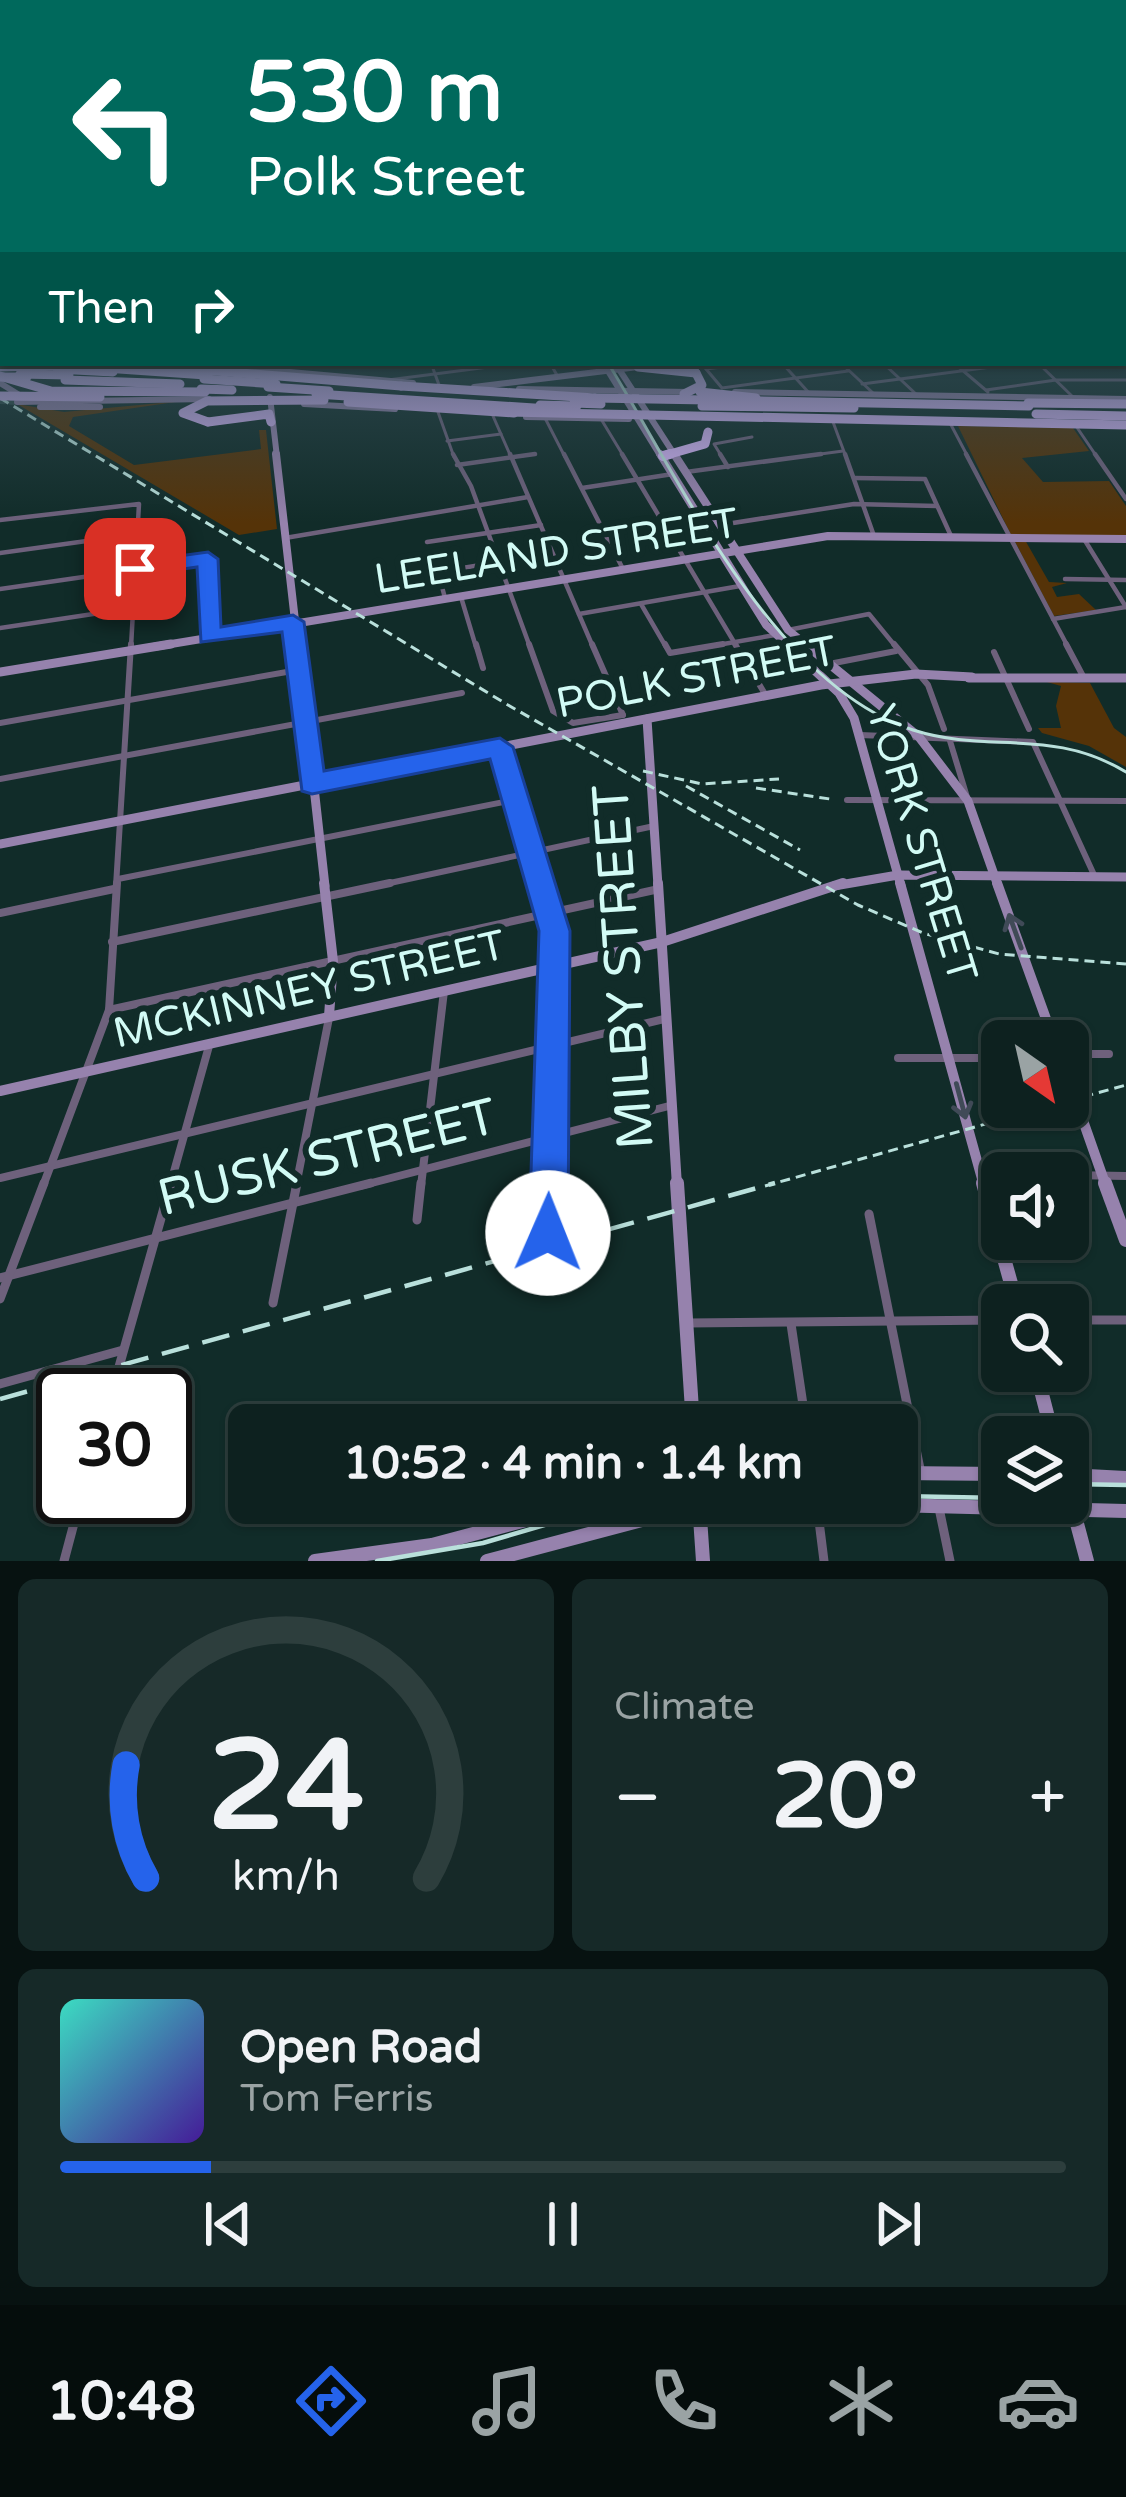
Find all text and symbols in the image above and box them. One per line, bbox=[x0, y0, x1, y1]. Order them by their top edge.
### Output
text: 530 m bbox=[246, 43, 503, 144]
icon: left bbox=[48, 48, 204, 204]
text: Polk Street bbox=[246, 145, 526, 210]
icon: right bbox=[179, 276, 245, 342]
text: Then bbox=[48, 282, 155, 336]
street label: LEELAND STREET bbox=[371, 497, 742, 605]
pin bbox=[84, 518, 186, 620]
icon: arrive bbox=[102, 536, 168, 602]
street label: POLK STREET bbox=[552, 625, 841, 730]
street label: YORK STREET bbox=[855, 698, 988, 989]
street label: MILBY STREET bbox=[580, 782, 668, 1152]
one-way arrow bbox=[1003, 913, 1024, 950]
street label: MCKINNEY STREET bbox=[108, 919, 511, 1059]
north arrow bbox=[981, 1020, 1089, 1128]
map controls bbox=[981, 1020, 1089, 1524]
one-way arrow bbox=[952, 1081, 974, 1119]
street label: RUSK STREET bbox=[152, 1086, 503, 1230]
button: sound bbox=[981, 1152, 1089, 1260]
position arrow bbox=[485, 1170, 611, 1296]
button: search bbox=[981, 1284, 1089, 1392]
speed limit sign: 30 bbox=[36, 1368, 192, 1524]
button: layers bbox=[981, 1416, 1089, 1524]
text: 10:52 · 4 min · 1.4 km bbox=[343, 1437, 803, 1491]
text: Climate bbox=[614, 1683, 754, 1730]
text: 24 bbox=[208, 1712, 364, 1863]
text: 20° bbox=[771, 1743, 918, 1852]
text: − bbox=[614, 1758, 661, 1838]
text: + bbox=[1029, 1758, 1066, 1838]
text: km/h bbox=[232, 1851, 340, 1902]
text: Open Road bbox=[240, 2021, 482, 2075]
text: Tom Ferris bbox=[240, 2075, 433, 2122]
icon: previous bbox=[195, 2191, 261, 2257]
icon: pause bbox=[530, 2191, 596, 2257]
icon: next bbox=[865, 2191, 931, 2257]
icon: directions bbox=[289, 2359, 373, 2443]
icon: music bbox=[465, 2359, 549, 2443]
icon: phone bbox=[642, 2359, 726, 2443]
icon: climate bbox=[819, 2359, 903, 2443]
icon: car bbox=[996, 2359, 1080, 2443]
text: 10:48 bbox=[46, 2369, 196, 2434]

